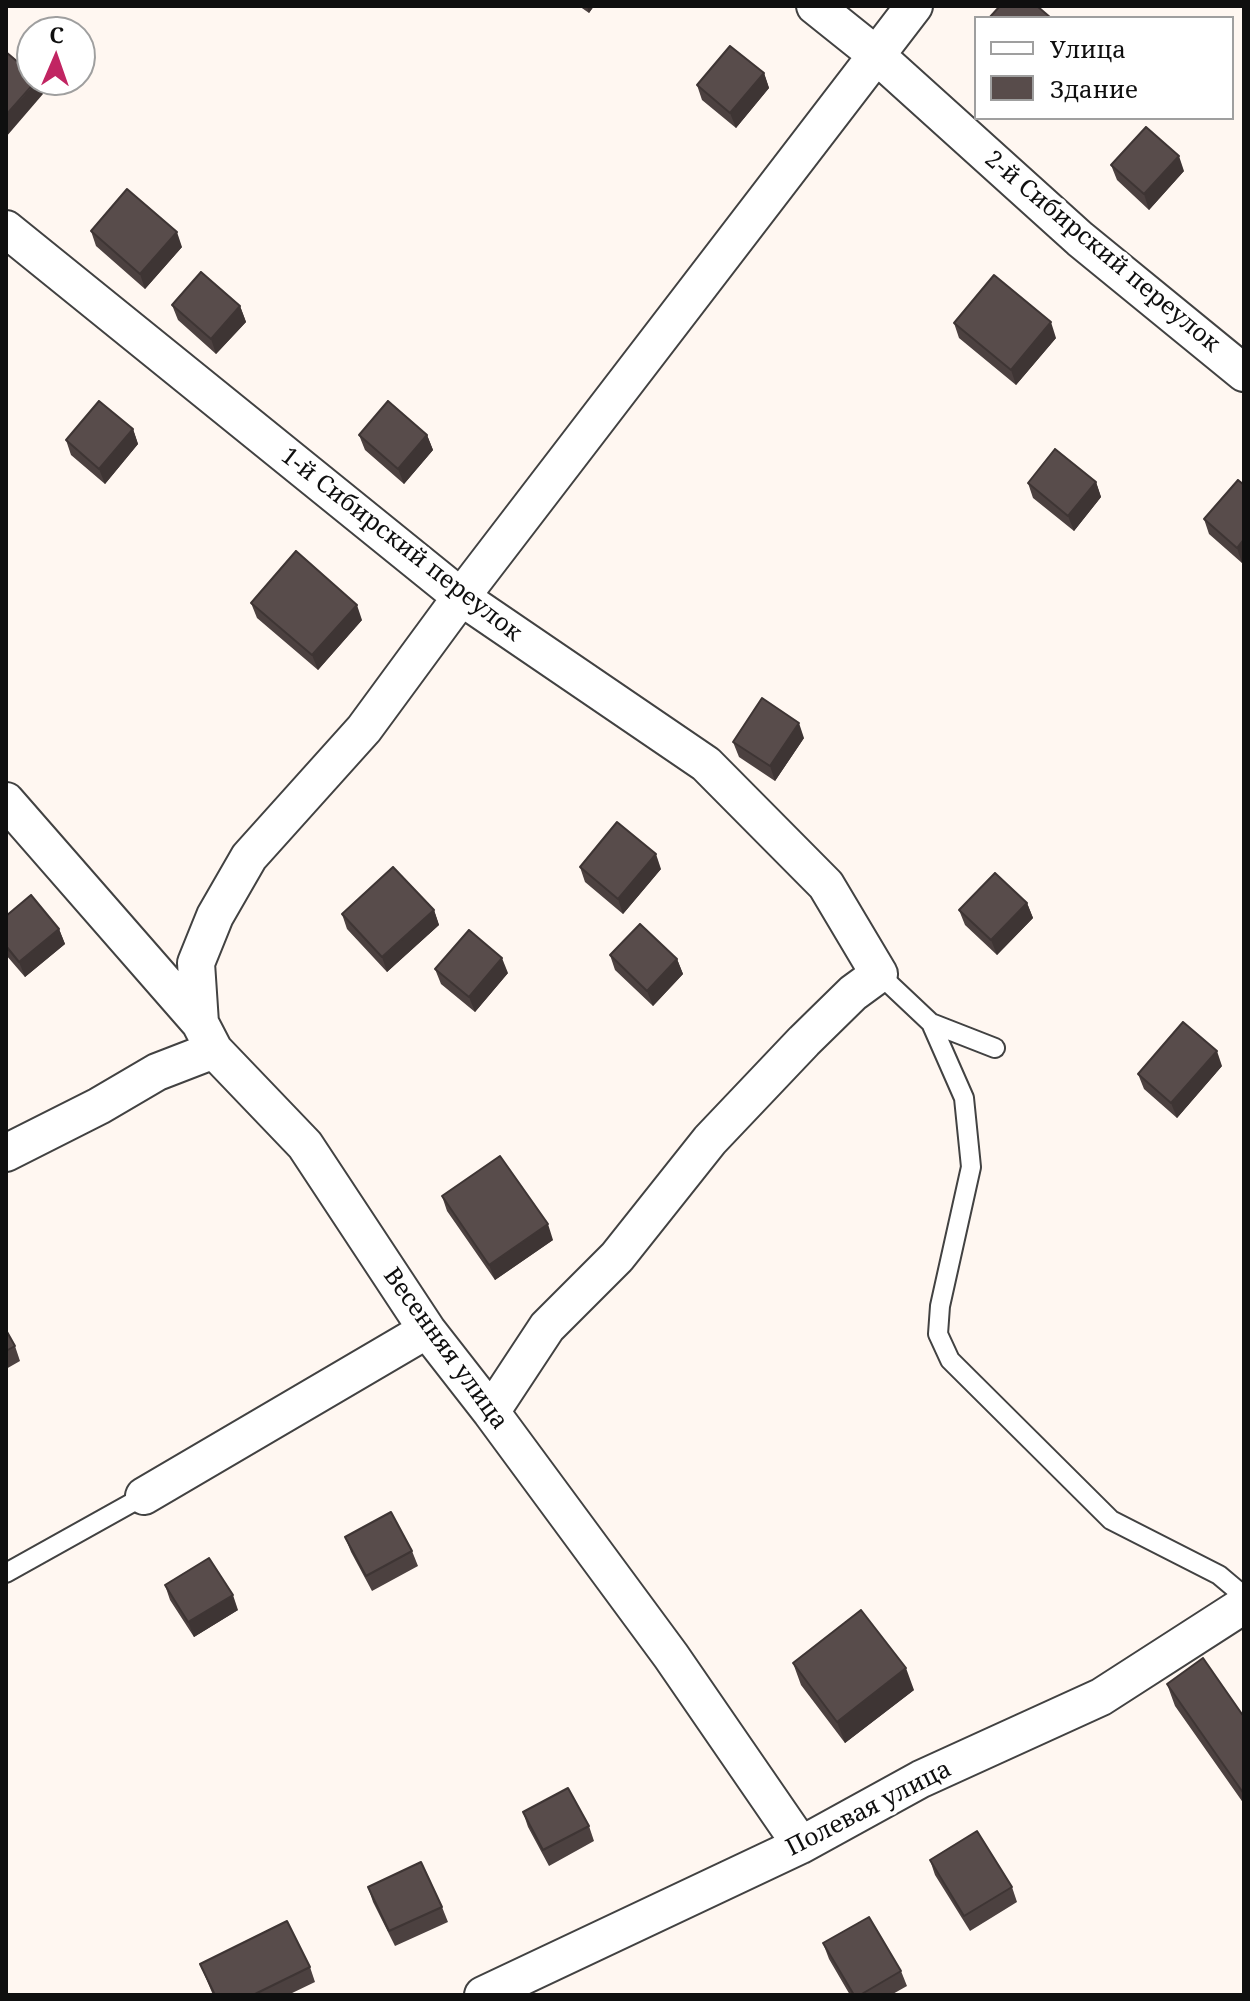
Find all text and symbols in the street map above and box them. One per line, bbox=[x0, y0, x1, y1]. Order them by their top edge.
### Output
north arrow bbox=[16, 16, 96, 96]
legend bbox=[974, 16, 1234, 120]
text: С bbox=[49, 19, 65, 49]
text: Улица bbox=[1050, 32, 1126, 65]
text: Здание bbox=[1050, 72, 1138, 105]
street label: 2-й Сибирский переулок bbox=[979, 145, 1225, 359]
street label: 1-й Сибирский переулок bbox=[275, 442, 527, 648]
street label: Весенняя улица bbox=[377, 1262, 513, 1436]
street label: Полевая улица bbox=[782, 1755, 956, 1863]

